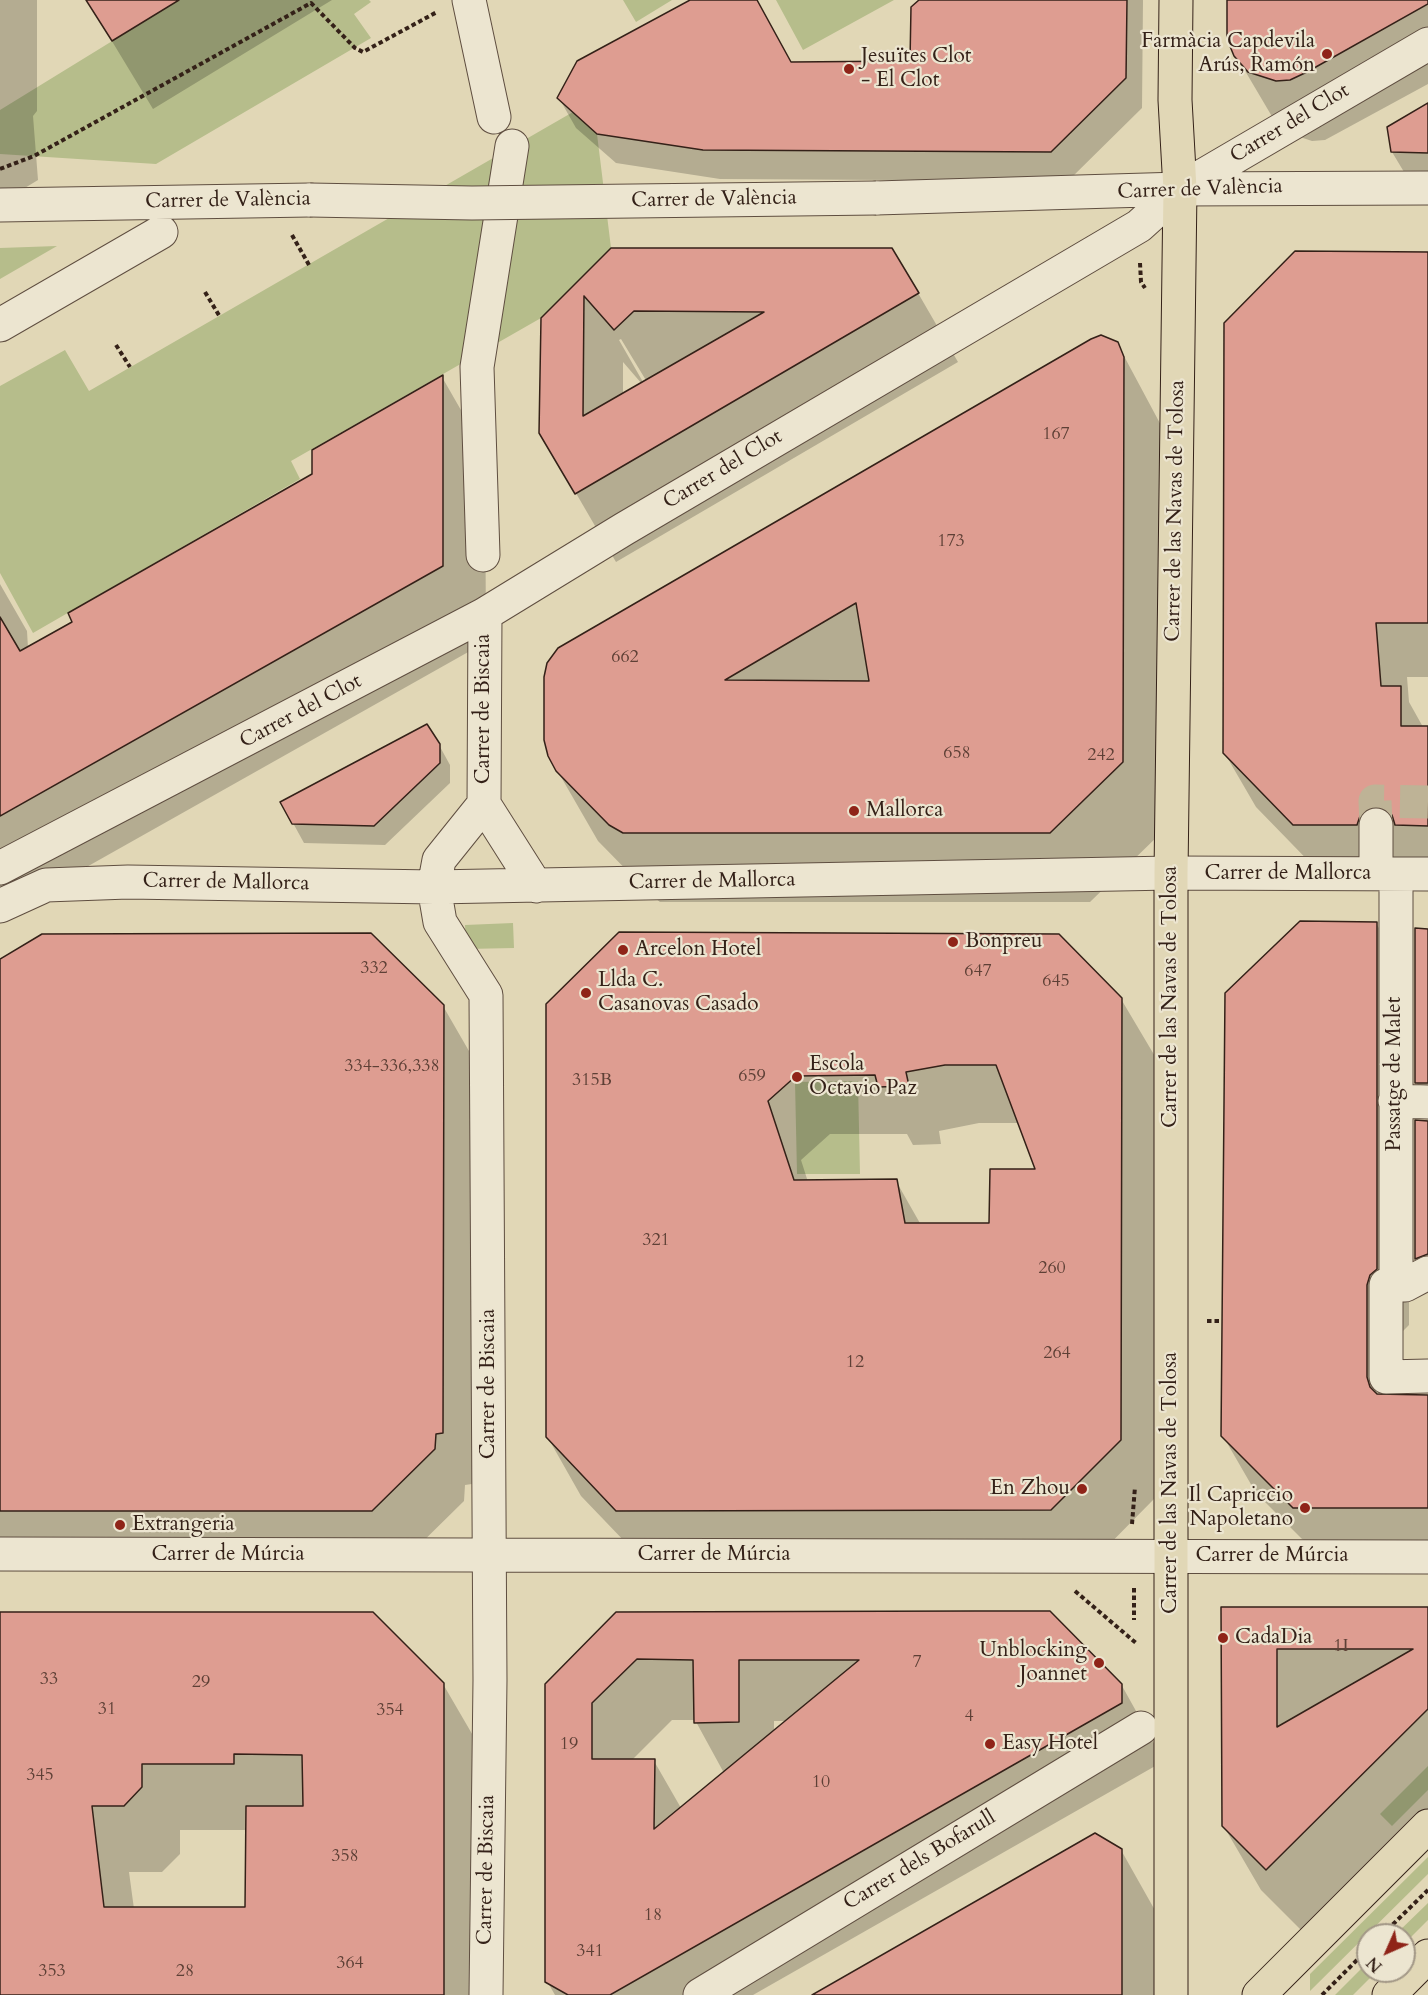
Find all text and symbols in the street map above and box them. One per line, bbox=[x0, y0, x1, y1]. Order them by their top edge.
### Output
place label: Farmàcia Capdevila Arús, Ramón bbox=[1141, 29, 1315, 79]
place label: Jesuïtes Clot - El Clot bbox=[861, 44, 971, 94]
marker: Farmàcia Capdevila Arús, Ramón bbox=[1320, 47, 1334, 61]
marker: Jesuïtes Clot - El Clot bbox=[842, 62, 856, 76]
street label: Carrer del Clot bbox=[1226, 79, 1354, 169]
street label: Carrer de València bbox=[1117, 175, 1283, 205]
street label: Carrer de València bbox=[631, 186, 797, 214]
street label: Carrer de València bbox=[145, 187, 311, 215]
street label: Carrer de las Navas de Tolosa bbox=[1161, 380, 1191, 642]
house number: 167 bbox=[1042, 424, 1070, 446]
street label: Carrer del Clot bbox=[659, 425, 787, 515]
house number: 173 bbox=[937, 531, 965, 553]
street label: Carrer de Biscaia bbox=[471, 634, 497, 784]
house number: 662 bbox=[611, 647, 639, 669]
street label: Carrer del Clot bbox=[236, 669, 366, 755]
house number: 658 bbox=[943, 743, 971, 765]
house number: 242 bbox=[1087, 745, 1115, 767]
place label: Mallorca bbox=[866, 798, 943, 824]
marker: Mallorca bbox=[847, 804, 861, 818]
street label: Carrer de Mallorca bbox=[1205, 861, 1371, 887]
street label: Carrer de las Navas de Tolosa bbox=[1158, 866, 1184, 1128]
street label: Carrer de Mallorca bbox=[628, 868, 796, 896]
street label: Carrer de Mallorca bbox=[142, 869, 310, 897]
place label: Bonpreu bbox=[965, 929, 1042, 955]
marker: Bonpreu bbox=[946, 935, 960, 949]
place label: Arcelon Hotel bbox=[635, 937, 761, 963]
marker: Arcelon Hotel bbox=[616, 943, 630, 957]
house number: 332 bbox=[360, 958, 388, 980]
house number: 647 bbox=[964, 961, 992, 983]
place label: Llda C. Casanovas Casado bbox=[598, 968, 759, 1018]
house number: 645 bbox=[1042, 971, 1070, 993]
marker: Llda C. Casanovas Casado bbox=[579, 986, 593, 1000]
street label: Passatge de Malet bbox=[1382, 997, 1408, 1151]
place label: Escola Octavio Paz bbox=[809, 1052, 917, 1102]
house number: 334-336,338 bbox=[344, 1056, 440, 1078]
house number: 659 bbox=[738, 1066, 766, 1088]
house number: 315B bbox=[572, 1070, 612, 1092]
marker: Escola Octavio Paz bbox=[790, 1070, 804, 1084]
house number: 321 bbox=[642, 1230, 670, 1252]
house number: 260 bbox=[1038, 1258, 1066, 1280]
street label: Carrer de Biscaia bbox=[476, 1309, 502, 1459]
house number: 264 bbox=[1043, 1343, 1071, 1365]
house number: 12 bbox=[846, 1352, 864, 1374]
street label: Carrer de las Navas de Tolosa bbox=[1158, 1352, 1184, 1614]
place label: En Zhou bbox=[990, 1476, 1070, 1502]
marker: En Zhou bbox=[1075, 1482, 1089, 1496]
place label: Il Capriccio Napoletano bbox=[1189, 1483, 1293, 1533]
marker: Il Capriccio Napoletano bbox=[1298, 1501, 1312, 1515]
place label: Extrangeria bbox=[132, 1512, 235, 1538]
marker: Extrangeria bbox=[113, 1518, 127, 1532]
street label: Carrer de Múrcia bbox=[151, 1542, 305, 1568]
street label: Carrer de Múrcia bbox=[637, 1542, 791, 1568]
street label: Carrer de Múrcia bbox=[1195, 1543, 1349, 1569]
place label: CadaDia bbox=[1235, 1625, 1312, 1651]
marker: CadaDia bbox=[1216, 1631, 1230, 1645]
house number: 1I bbox=[1333, 1636, 1349, 1658]
place label: Unblocking Joannet bbox=[980, 1638, 1087, 1688]
house number: 7 bbox=[912, 1652, 922, 1674]
marker: Unblocking Joannet bbox=[1092, 1656, 1106, 1670]
house number: 33 bbox=[40, 1669, 58, 1691]
house number: 29 bbox=[192, 1672, 210, 1694]
house number: 31 bbox=[98, 1699, 116, 1721]
house number: 354 bbox=[376, 1700, 404, 1722]
house number: 4 bbox=[964, 1706, 974, 1728]
place label: Easy Hotel bbox=[1002, 1731, 1098, 1757]
house number: 19 bbox=[560, 1734, 578, 1756]
marker: Easy Hotel bbox=[983, 1737, 997, 1751]
house number: 345 bbox=[26, 1765, 54, 1787]
house number: 10 bbox=[812, 1772, 830, 1794]
street label: Carrer de Biscaia bbox=[473, 1795, 501, 1945]
street label: Carrer dels Bofarull bbox=[839, 1806, 1001, 1916]
house number: 358 bbox=[331, 1846, 359, 1868]
house number: 18 bbox=[644, 1905, 662, 1927]
north arrow bbox=[1356, 1923, 1416, 1983]
house number: 341 bbox=[576, 1941, 604, 1963]
text: N bbox=[1362, 1952, 1387, 1977]
house number: 364 bbox=[336, 1953, 364, 1975]
house number: 353 bbox=[38, 1961, 66, 1983]
house number: 28 bbox=[176, 1961, 194, 1983]

